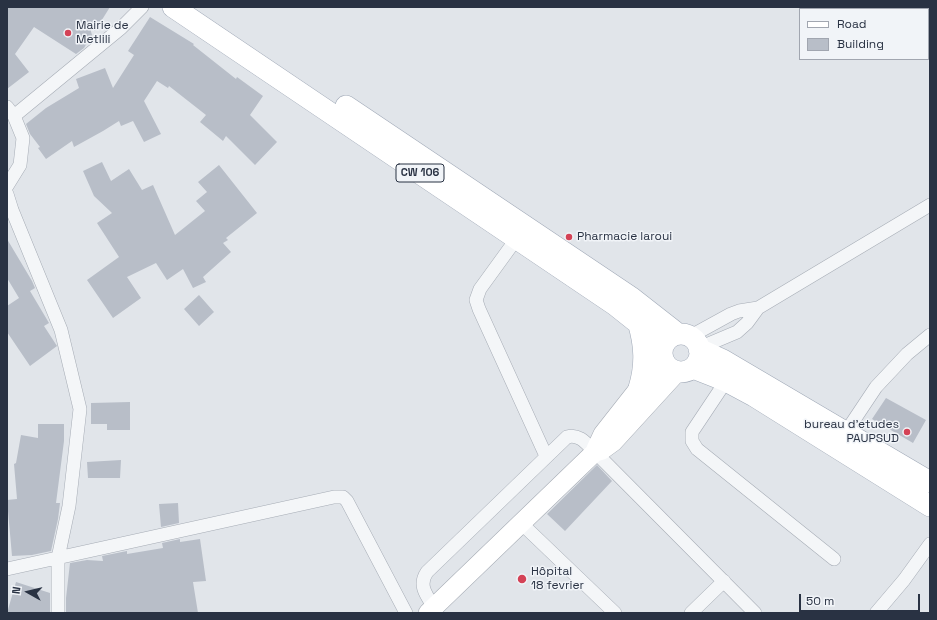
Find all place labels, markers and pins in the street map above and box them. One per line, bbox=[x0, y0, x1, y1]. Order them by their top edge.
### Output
place label: Mairie de Metlili bbox=[76, 19, 129, 47]
marker: Mairie de Metlili bbox=[63, 28, 73, 38]
place label: Pharmacie laroui bbox=[577, 230, 672, 244]
marker: Pharmacie laroui bbox=[564, 232, 574, 242]
place label: bureau d'etudes PAUPSUD bbox=[804, 418, 899, 446]
marker: bureau d'etudes PAUPSUD bbox=[902, 427, 912, 437]
place label: Hôpital 18 fevrier bbox=[531, 565, 584, 593]
marker: Hôpital 18 fevrier bbox=[516, 573, 528, 585]

